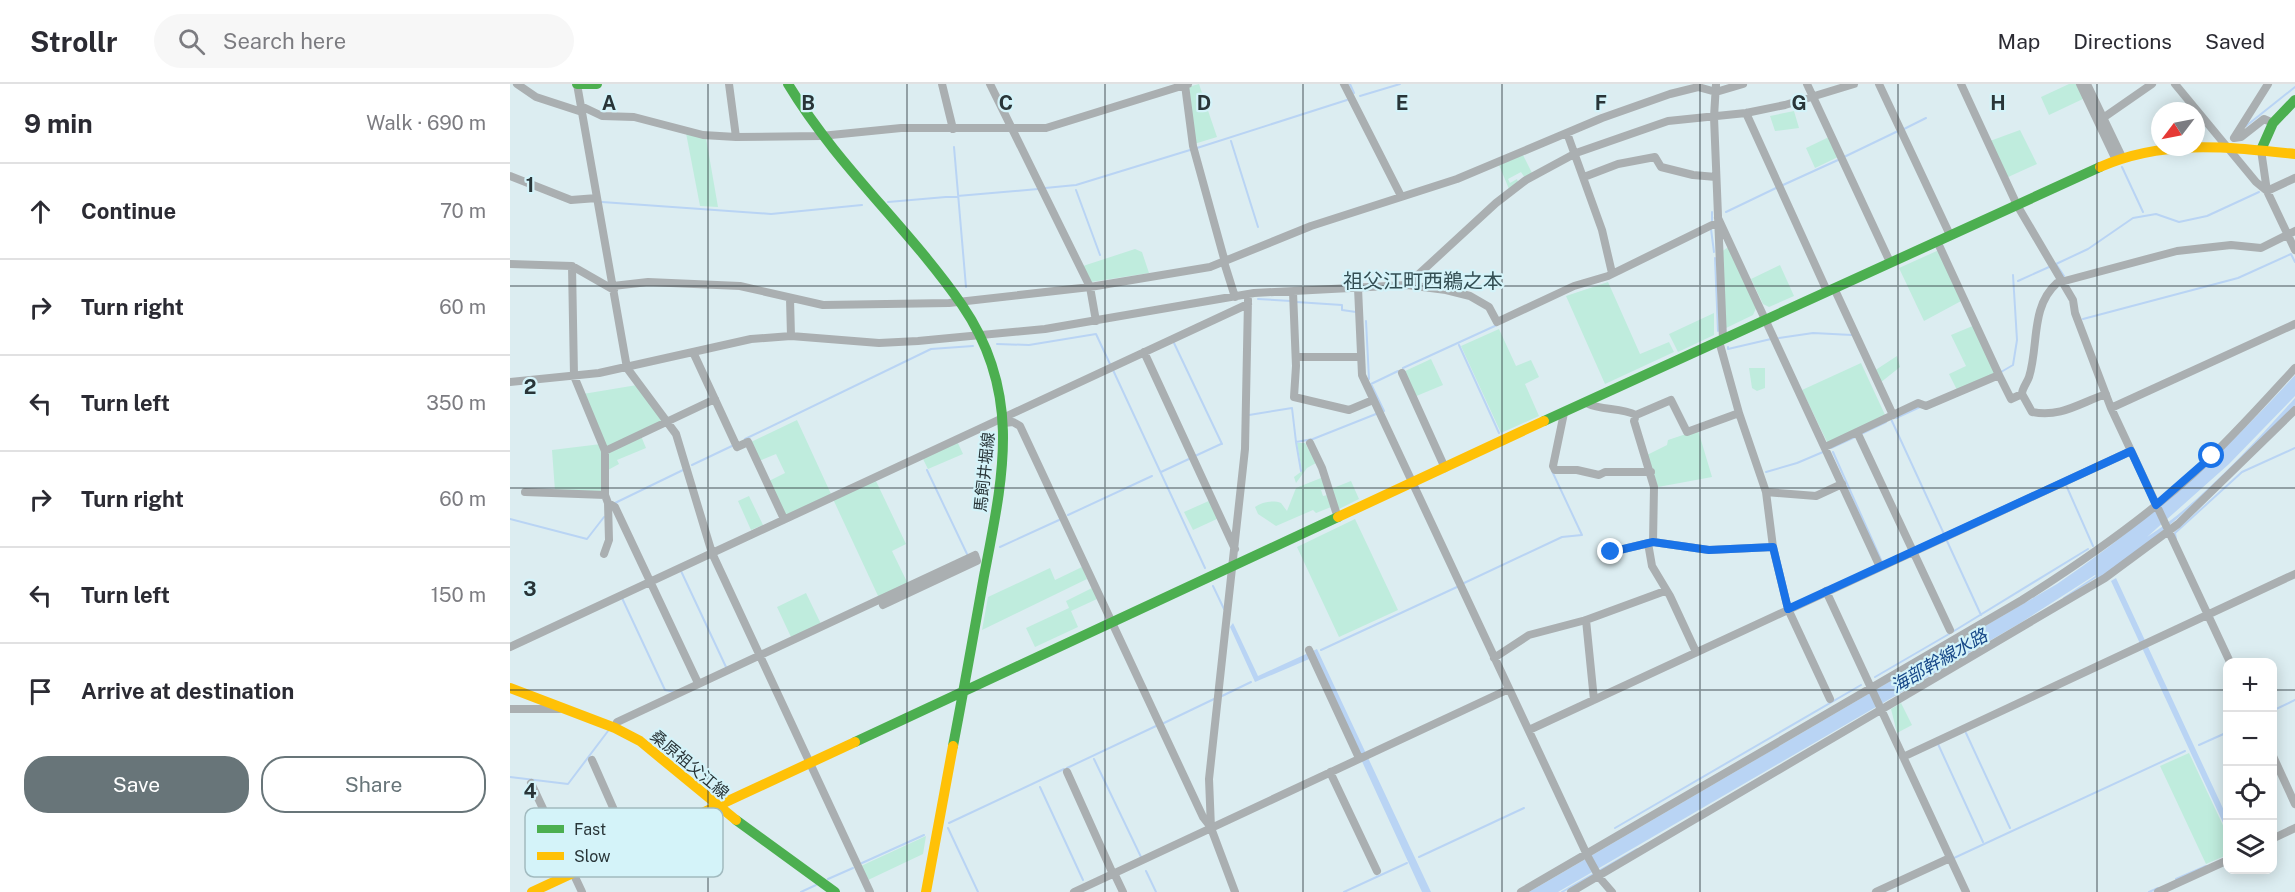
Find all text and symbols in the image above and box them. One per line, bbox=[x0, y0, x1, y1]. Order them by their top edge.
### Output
search box bbox=[154, 14, 574, 68]
text: Strollr bbox=[30, 25, 118, 58]
icon: search bbox=[175, 25, 208, 58]
text: Search here bbox=[223, 28, 346, 54]
text: Map bbox=[1998, 29, 2040, 54]
text: Directions bbox=[2073, 29, 2172, 54]
text: Saved bbox=[2205, 29, 2265, 54]
text: A bbox=[602, 91, 616, 115]
text: B bbox=[801, 91, 815, 115]
text: C bbox=[999, 91, 1013, 115]
text: D bbox=[1197, 91, 1211, 115]
text: E bbox=[1396, 91, 1408, 115]
text: F bbox=[1595, 91, 1607, 115]
text: G bbox=[1791, 91, 1807, 115]
text: H bbox=[1990, 91, 2006, 115]
north arrow bbox=[2151, 102, 2205, 156]
text: 9 min bbox=[24, 108, 93, 139]
text: Walk · 690 m bbox=[366, 111, 486, 135]
text: 1 bbox=[526, 173, 534, 197]
icon: ahead bbox=[24, 195, 57, 228]
text: Continue bbox=[81, 198, 176, 224]
text: 70 m bbox=[440, 199, 486, 223]
district label: 祖父江町西鵜之本 bbox=[1343, 269, 1503, 293]
icon: right bbox=[24, 291, 57, 324]
text: Turn right bbox=[81, 294, 184, 320]
text: 60 m bbox=[439, 295, 486, 319]
text: 2 bbox=[524, 375, 536, 399]
icon: left bbox=[24, 387, 57, 420]
text: Turn left bbox=[81, 390, 170, 416]
text: 350 m bbox=[426, 391, 486, 415]
street label: 馬飼井堀線 bbox=[971, 431, 998, 513]
route start bbox=[2198, 442, 2224, 468]
icon: right bbox=[24, 483, 57, 516]
text: Turn right bbox=[81, 486, 184, 512]
text: 60 m bbox=[439, 487, 486, 511]
route end bbox=[1597, 538, 1623, 564]
text: 3 bbox=[523, 577, 537, 601]
icon: left bbox=[24, 579, 57, 612]
text: Turn left bbox=[81, 582, 170, 608]
text: 150 m bbox=[431, 583, 486, 607]
water label: 海部幹線水路 bbox=[1887, 623, 1992, 697]
map controls bbox=[2223, 658, 2277, 874]
button: + bbox=[2223, 658, 2277, 712]
icon: arrive bbox=[24, 675, 57, 708]
text: Arrive at destination bbox=[81, 678, 294, 704]
button: − bbox=[2223, 712, 2277, 766]
street label: 桑原祖父江線 bbox=[647, 726, 733, 803]
button: Save bbox=[24, 756, 249, 813]
button: Share bbox=[261, 756, 486, 813]
button: locate bbox=[2223, 766, 2277, 820]
text: 4 bbox=[523, 779, 537, 803]
legend bbox=[525, 808, 723, 877]
text: Fast bbox=[574, 820, 606, 839]
button: layers bbox=[2223, 820, 2277, 874]
text: Slow bbox=[574, 847, 611, 866]

